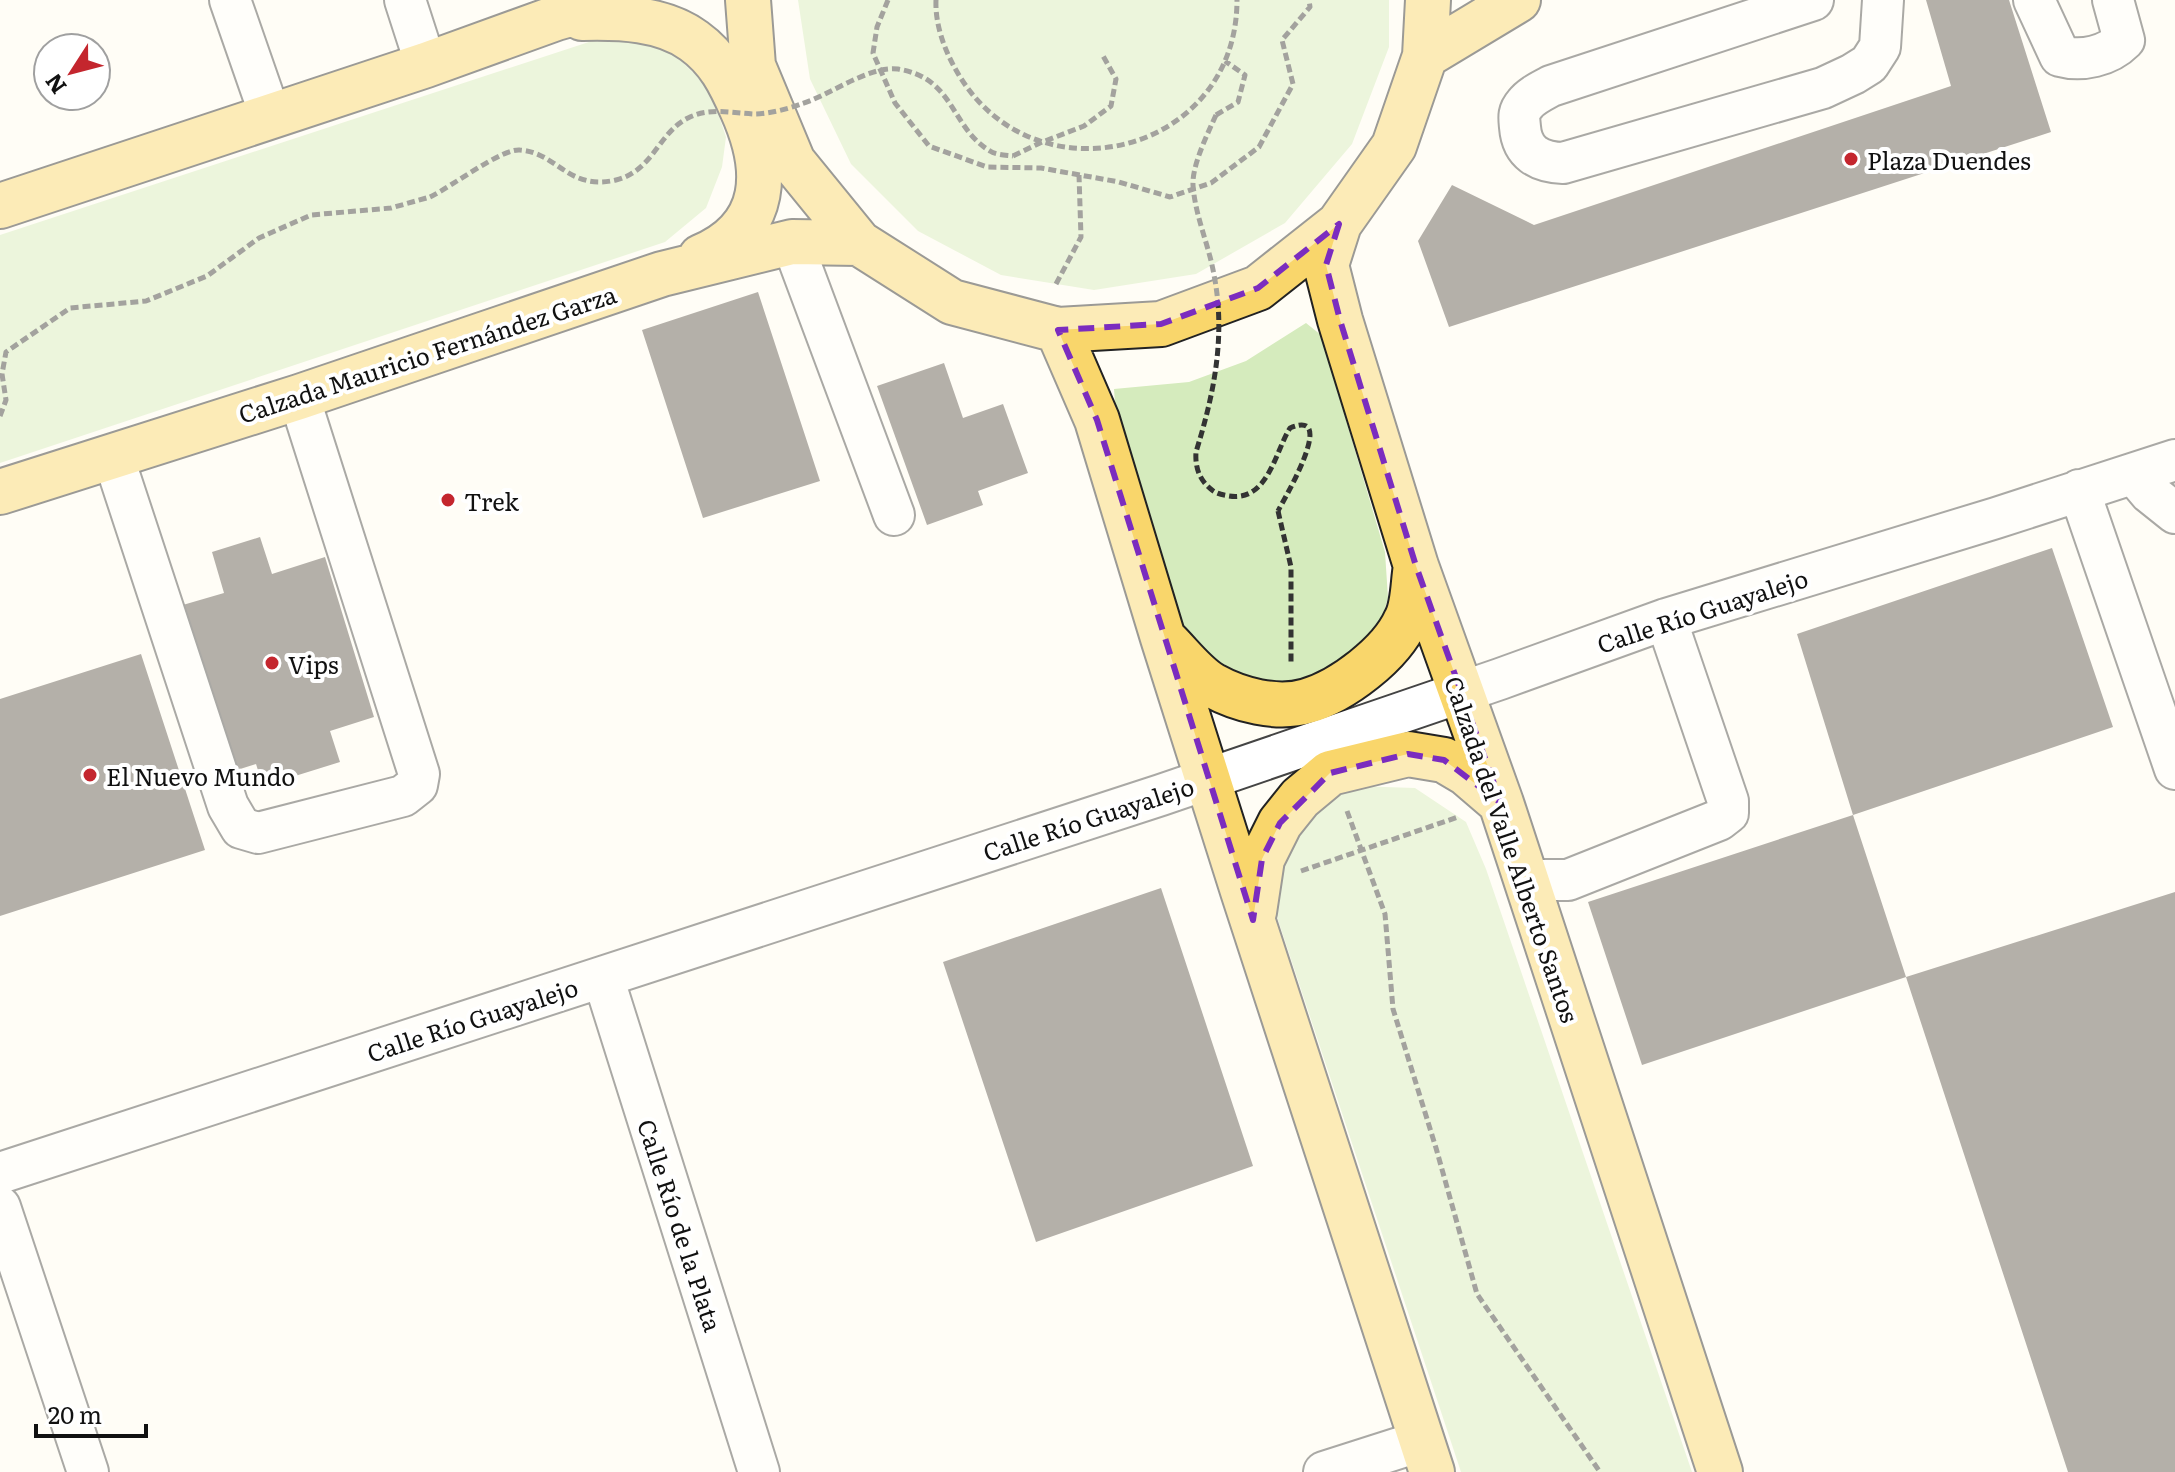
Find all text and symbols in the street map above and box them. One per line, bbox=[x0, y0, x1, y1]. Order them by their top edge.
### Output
north arrow bbox=[32, 32, 112, 112]
text: N bbox=[36, 67, 73, 102]
place label: Plaza Duendes bbox=[1867, 142, 2031, 177]
marker: Plaza Duendes bbox=[1842, 150, 1860, 168]
street label: Calzada Mauricio Fernández Garza bbox=[234, 275, 620, 431]
place label: Trek bbox=[464, 483, 519, 518]
marker: Trek bbox=[439, 491, 457, 509]
street label: Calle Río Guayalejo bbox=[1592, 559, 1812, 661]
place label: Vips bbox=[288, 646, 339, 681]
marker: Vips bbox=[263, 654, 281, 672]
street label: Calzada del Valle Alberto Santos bbox=[1437, 671, 1589, 1027]
place label: El Nuevo Mundo bbox=[106, 758, 295, 793]
marker: El Nuevo Mundo bbox=[81, 766, 99, 784]
street label: Calle Río Guayalejo bbox=[978, 767, 1198, 869]
street label: Calle Río Guayalejo bbox=[362, 968, 582, 1070]
street label: Calle Río de la Plata bbox=[630, 1114, 732, 1336]
scale bar bbox=[36, 1388, 146, 1438]
text: 20 m bbox=[48, 1396, 102, 1431]

